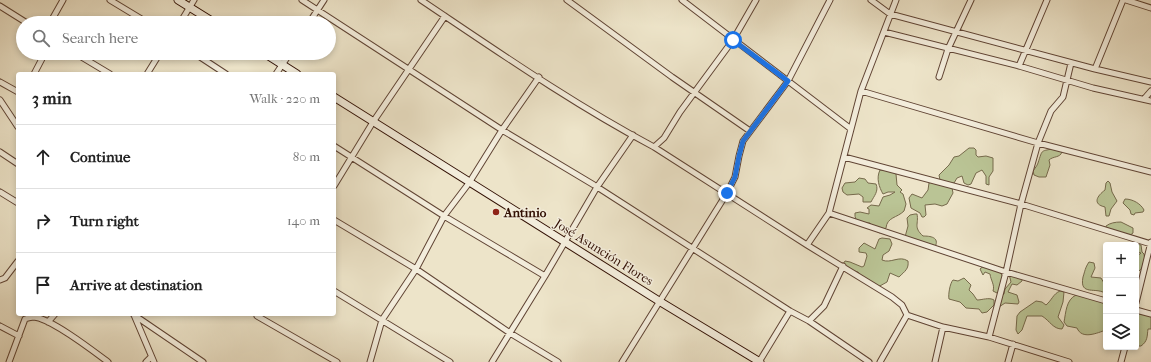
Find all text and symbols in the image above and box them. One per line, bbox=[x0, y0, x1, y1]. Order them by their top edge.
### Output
search box bbox=[16, 16, 336, 60]
icon: search bbox=[30, 27, 52, 49]
text: Search here bbox=[62, 29, 138, 47]
route start bbox=[724, 31, 742, 49]
text: 3 min bbox=[32, 88, 72, 108]
text: Walk · 220 m bbox=[249, 91, 320, 106]
icon: ahead bbox=[32, 146, 54, 168]
text: Continue bbox=[70, 148, 130, 166]
text: 80 m bbox=[293, 149, 320, 164]
route end bbox=[718, 184, 736, 202]
place label: Antinio bbox=[503, 205, 547, 220]
marker: Antinio bbox=[491, 207, 501, 217]
icon: right bbox=[32, 210, 54, 232]
text: Turn right bbox=[70, 212, 139, 230]
text: 140 m bbox=[287, 213, 320, 228]
street label: José Asunción Flores bbox=[551, 215, 656, 289]
map controls bbox=[1103, 242, 1139, 350]
button: + bbox=[1103, 242, 1139, 278]
icon: arrive bbox=[32, 274, 54, 296]
text: Arrive at destination bbox=[70, 276, 202, 294]
button: − bbox=[1103, 278, 1139, 314]
button: layers bbox=[1103, 314, 1139, 350]

